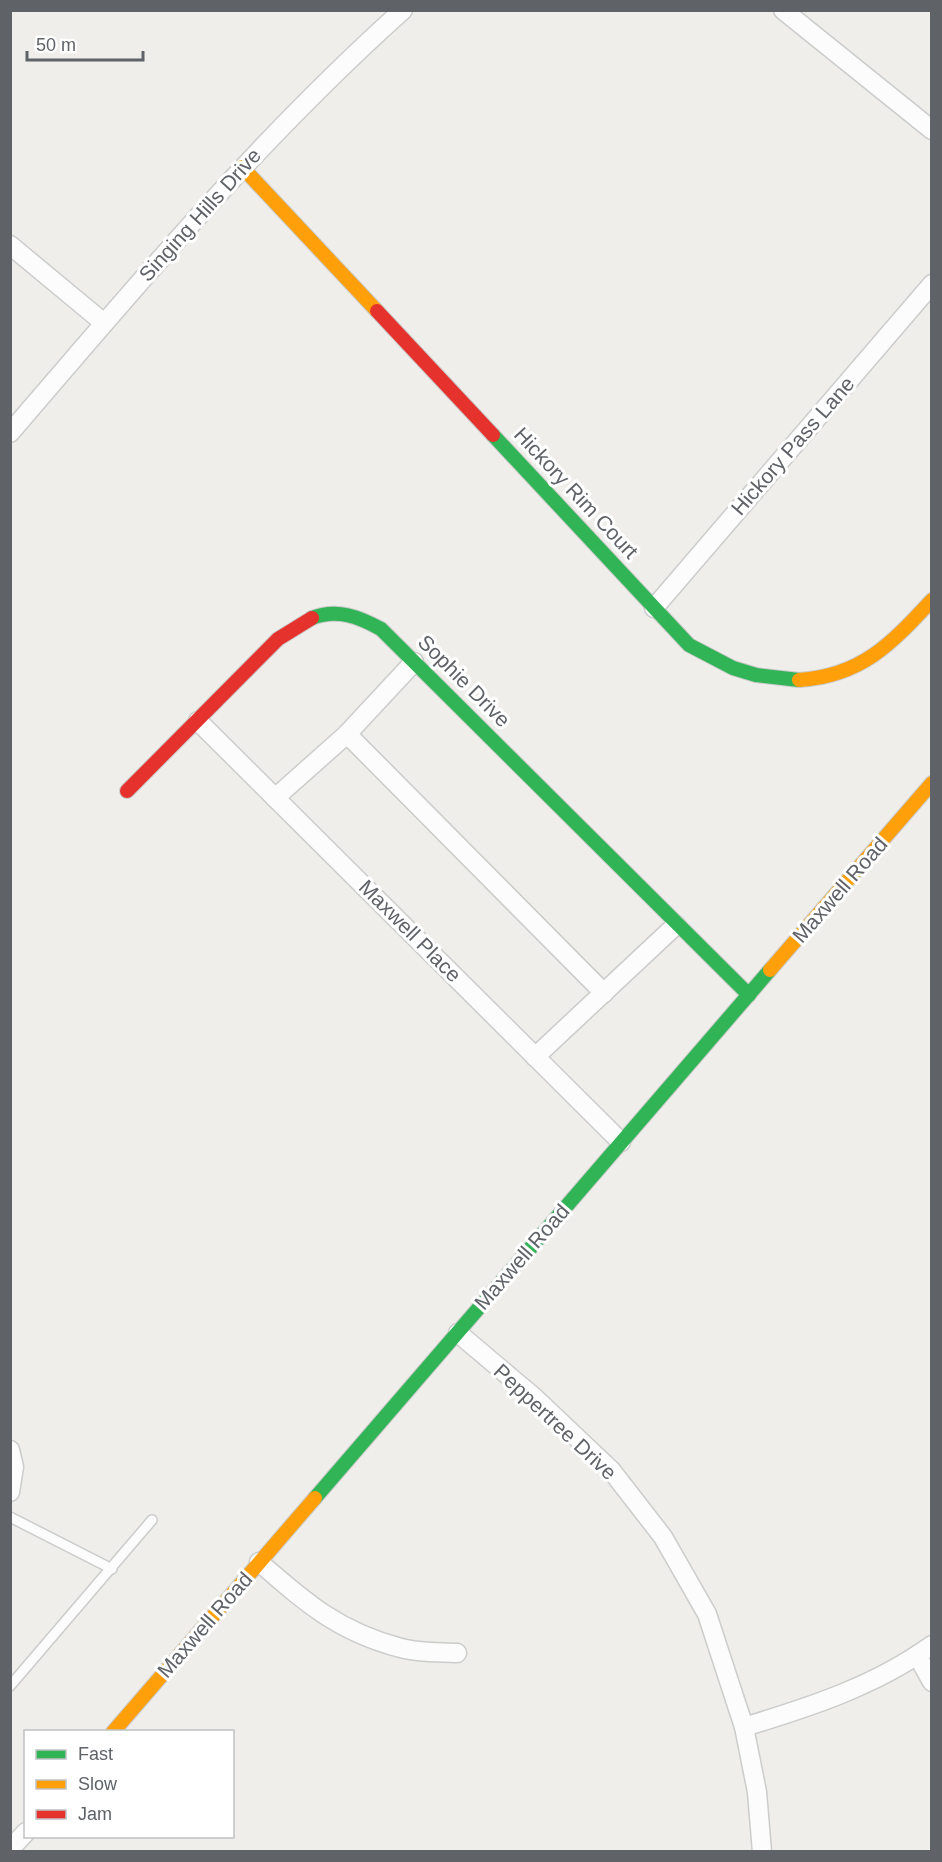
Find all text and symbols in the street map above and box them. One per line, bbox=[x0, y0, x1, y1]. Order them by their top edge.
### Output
scale bar bbox=[27, 24, 142, 62]
text: 50 m bbox=[36, 35, 76, 55]
street label: Singing Hills Drive bbox=[134, 144, 265, 286]
street label: Hickory Pass Lane bbox=[727, 372, 859, 519]
street label: Hickory Rim Court bbox=[510, 423, 643, 563]
street label: Sophie Drive bbox=[414, 630, 515, 731]
street label: Maxwell Road bbox=[788, 832, 892, 947]
street label: Maxwell Place bbox=[355, 875, 466, 986]
street label: Maxwell Road bbox=[470, 1199, 574, 1314]
street label: Peppertree Drive bbox=[489, 1359, 621, 1484]
street label: Maxwell Road bbox=[153, 1567, 257, 1682]
legend bbox=[24, 1730, 234, 1838]
text: Fast bbox=[78, 1744, 113, 1764]
text: Slow bbox=[78, 1774, 118, 1794]
text: Jam bbox=[78, 1804, 112, 1824]

